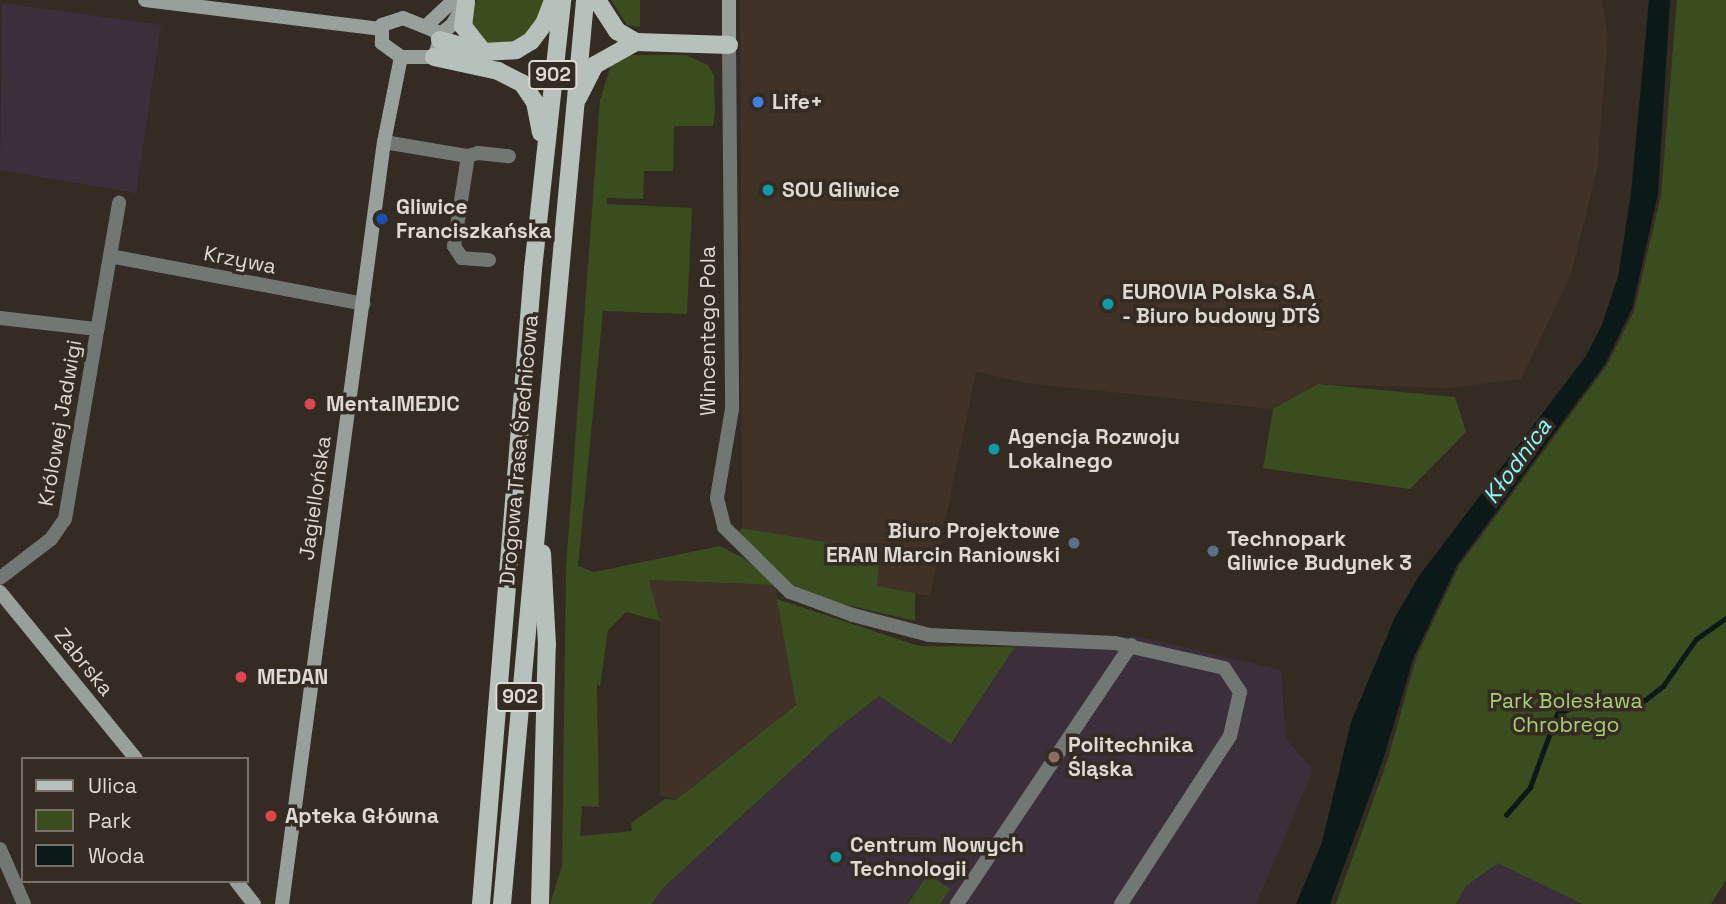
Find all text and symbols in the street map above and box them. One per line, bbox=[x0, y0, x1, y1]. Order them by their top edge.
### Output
road number: 902 bbox=[527, 60, 579, 90]
place label: Life+ bbox=[772, 89, 823, 115]
marker: Life+ bbox=[750, 94, 766, 110]
place label: SOU Gliwice bbox=[782, 177, 900, 203]
marker: SOU Gliwice bbox=[760, 182, 776, 198]
place label: Gliwice Franciszkańska bbox=[396, 194, 552, 244]
marker: Gliwice Franciszkańska bbox=[374, 211, 390, 227]
street label: Krzywa bbox=[202, 241, 278, 279]
street label: Wincentego Pola bbox=[695, 246, 721, 416]
place label: EUROVIA Polska S.A - Biuro budowy DTŚ bbox=[1122, 279, 1320, 329]
marker: EUROVIA Polska S.A - Biuro budowy DTŚ bbox=[1100, 296, 1116, 312]
street label: Drogowa Trasa Średnicowa bbox=[495, 313, 543, 587]
street label: Królowej Jadwigi bbox=[33, 338, 87, 508]
place label: MentalMEDIC bbox=[326, 391, 460, 417]
marker: MentalMEDIC bbox=[300, 394, 320, 414]
water label: Kłodnica bbox=[1477, 413, 1557, 509]
place label: Agencja Rozwoju Lokalnego bbox=[1008, 424, 1180, 474]
street label: Jagiellońska bbox=[294, 434, 336, 562]
marker: Agencja Rozwoju Lokalnego bbox=[986, 441, 1002, 457]
place label: Biuro Projektowe ERAN Marcin Raniowski bbox=[826, 518, 1060, 568]
place label: Technopark Gliwice Budynek 3 bbox=[1227, 526, 1412, 576]
marker: Biuro Projektowe ERAN Marcin Raniowski bbox=[1066, 535, 1082, 551]
marker: Technopark Gliwice Budynek 3 bbox=[1205, 543, 1221, 559]
street label: Zabrska bbox=[49, 623, 119, 701]
place label: MEDAN bbox=[257, 664, 328, 690]
marker: MEDAN bbox=[231, 667, 251, 687]
road number: 902 bbox=[494, 682, 546, 712]
park label: Park Bolesława Chrobrego bbox=[1490, 688, 1642, 738]
place label: Politechnika Śląska bbox=[1068, 732, 1193, 782]
marker: Politechnika Śląska bbox=[1046, 749, 1062, 765]
legend bbox=[21, 757, 248, 883]
text: Ulica bbox=[88, 772, 137, 799]
place label: Apteka Główna bbox=[285, 803, 439, 829]
text: Park bbox=[88, 807, 132, 834]
marker: Apteka Główna bbox=[263, 808, 279, 824]
place label: Centrum Nowych Technologii bbox=[850, 832, 1024, 882]
text: Woda bbox=[88, 842, 145, 869]
marker: Centrum Nowych Technologii bbox=[828, 849, 844, 865]

